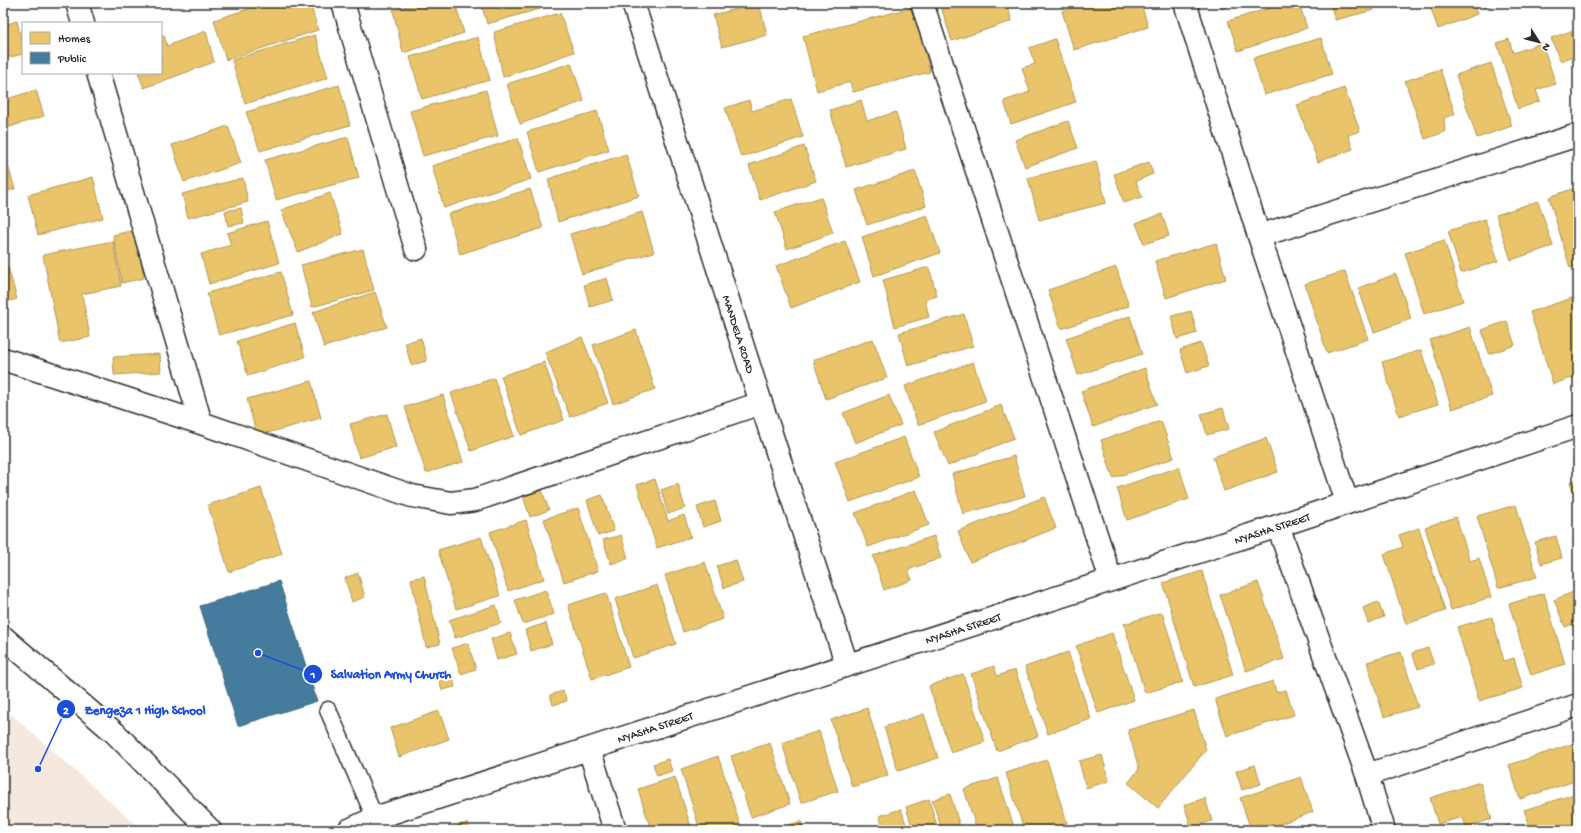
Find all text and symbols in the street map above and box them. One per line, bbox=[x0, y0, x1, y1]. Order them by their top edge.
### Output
legend bbox=[22, 22, 162, 74]
north arrow bbox=[1519, 22, 1559, 62]
text: Homes bbox=[58, 33, 91, 47]
text: N bbox=[1539, 40, 1552, 53]
text: Public bbox=[57, 53, 87, 67]
street label: MANDELA ROAD bbox=[718, 294, 756, 376]
street label: NYASHA STREET bbox=[1233, 511, 1314, 549]
street label: NYASHA STREET bbox=[924, 611, 1005, 649]
callout: Salvation Army Church bbox=[303, 661, 460, 686]
text: Salvation Army Church bbox=[331, 668, 451, 683]
text: 1 bbox=[310, 669, 316, 683]
callout: Zengeza 1 High School bbox=[56, 697, 213, 722]
text: Zengeza 1 High School bbox=[84, 704, 206, 719]
text: 2 bbox=[63, 705, 69, 719]
street label: NYASHA STREET bbox=[616, 710, 697, 748]

